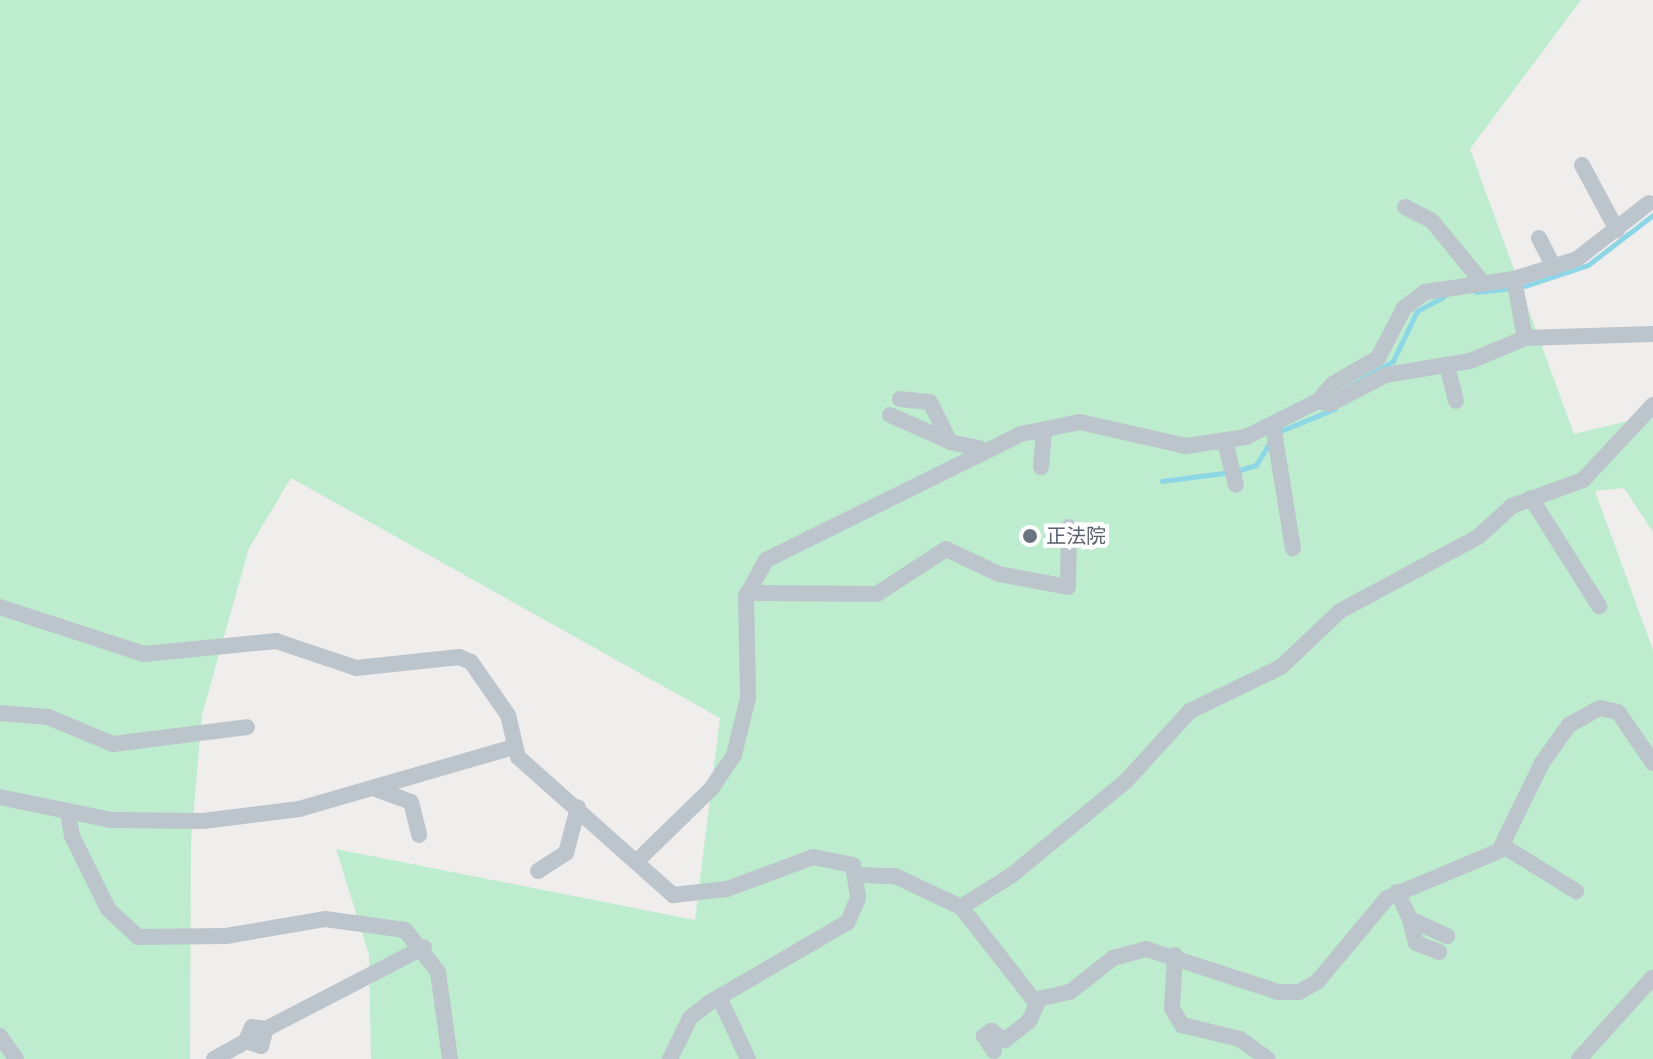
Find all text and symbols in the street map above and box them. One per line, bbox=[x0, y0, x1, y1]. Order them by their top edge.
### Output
place label: 正法院 bbox=[1046, 524, 1106, 548]
marker: 正法院 bbox=[1021, 527, 1039, 545]

